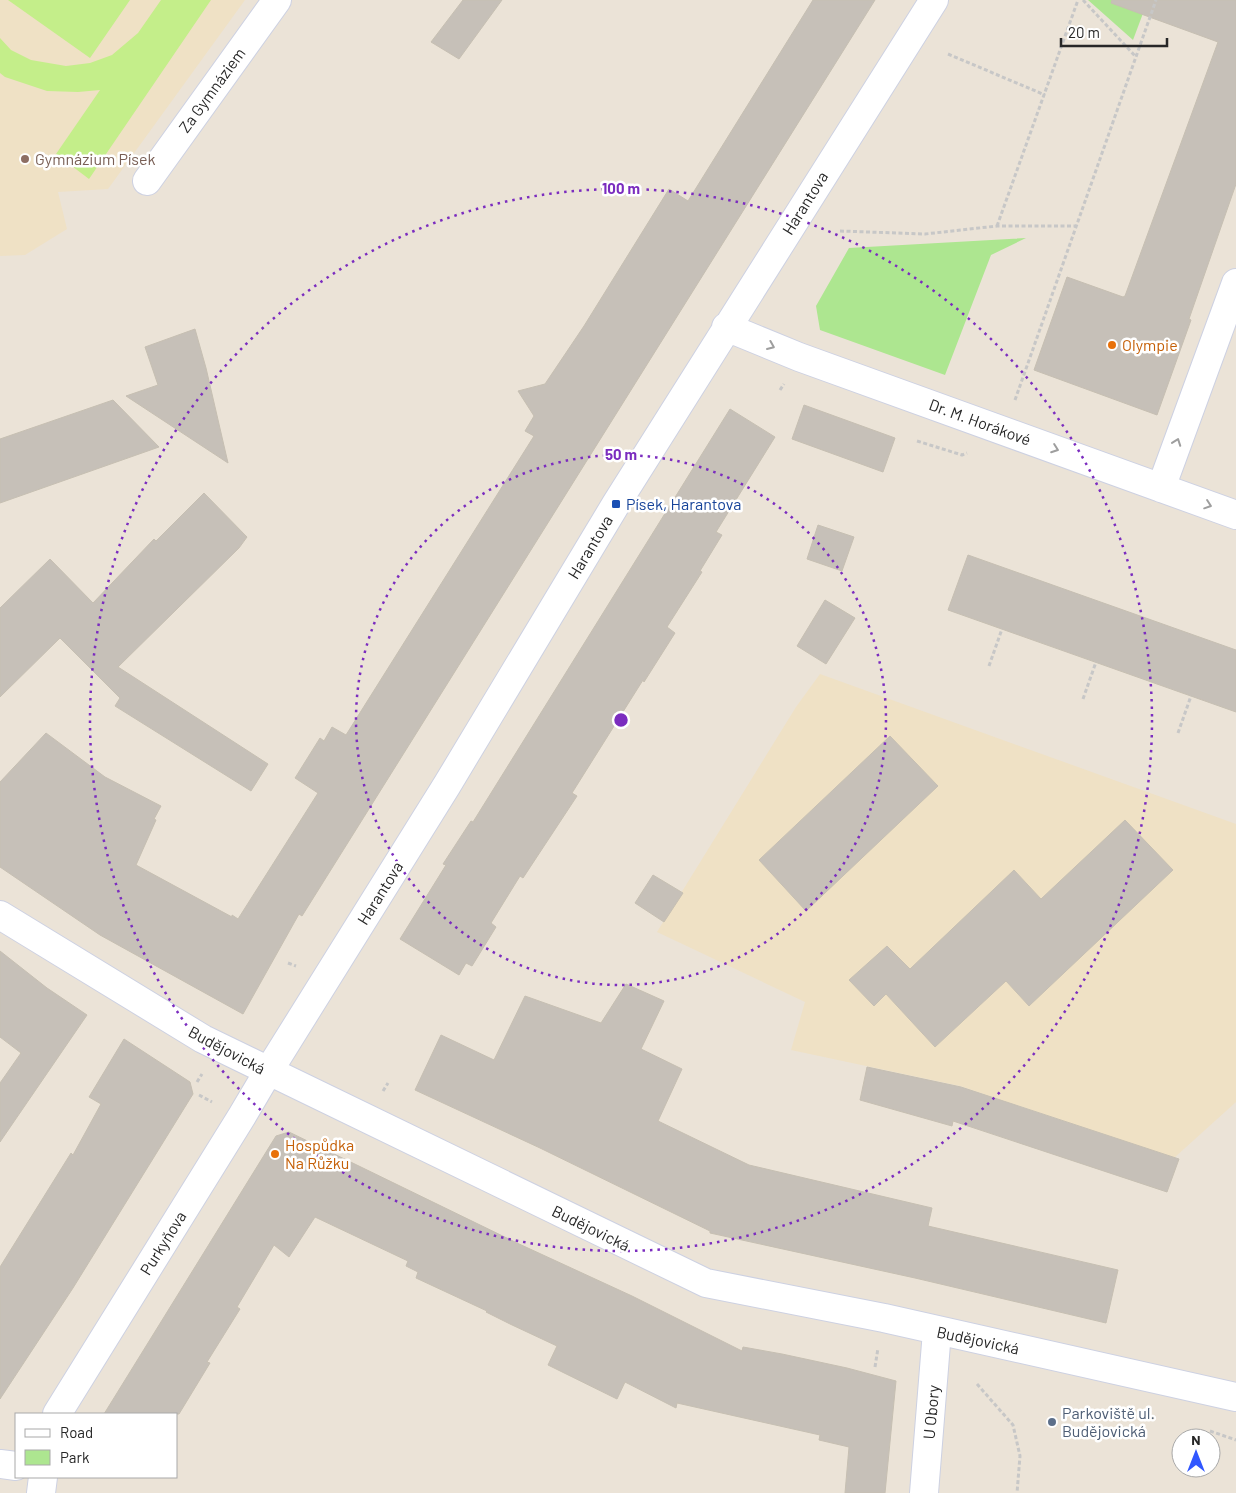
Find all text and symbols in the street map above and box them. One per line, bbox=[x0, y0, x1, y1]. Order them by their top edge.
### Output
scale bar bbox=[1061, 15, 1167, 47]
text: 20 m bbox=[1068, 23, 1100, 41]
street label: Za Gymnáziem bbox=[174, 44, 249, 136]
place label: Gymnázium Písek bbox=[35, 149, 156, 168]
marker: Gymnázium Písek bbox=[19, 153, 31, 165]
street label: Harantova bbox=[778, 168, 831, 238]
text: 100 m bbox=[602, 179, 640, 197]
place label: Olympie bbox=[1122, 335, 1178, 354]
one-way arrow bbox=[766, 339, 775, 350]
marker: Olympie bbox=[1106, 339, 1118, 351]
street label: Dr. M. Horákové bbox=[927, 394, 1034, 449]
one-way arrow bbox=[1171, 439, 1181, 447]
one-way arrow bbox=[1050, 443, 1059, 453]
text: 50 m bbox=[605, 445, 637, 463]
place label: Písek, Harantova bbox=[626, 494, 741, 513]
marker: Písek, Harantova bbox=[610, 498, 622, 510]
one-way arrow bbox=[1203, 499, 1212, 509]
street label: Harantova bbox=[563, 511, 616, 582]
centre of rings bbox=[612, 711, 630, 729]
street label: Harantova bbox=[353, 858, 406, 928]
street label: Budějovická bbox=[186, 1021, 269, 1078]
place label: Hospůdka Na Růžku bbox=[285, 1135, 354, 1172]
marker: Hospůdka Na Růžku bbox=[269, 1148, 281, 1160]
street label: Budějovická bbox=[549, 1201, 633, 1255]
street label: Purkyňova bbox=[136, 1207, 190, 1278]
street label: Budějovická bbox=[935, 1321, 1021, 1358]
street label: U Obory bbox=[919, 1383, 942, 1440]
place label: Parkoviště ul. Budějovická bbox=[1062, 1403, 1155, 1440]
legend bbox=[15, 1413, 178, 1478]
marker: Parkoviště ul. Budějovická bbox=[1046, 1416, 1058, 1428]
text: Road bbox=[60, 1423, 93, 1441]
north arrow bbox=[1171, 1428, 1221, 1478]
text: N bbox=[1191, 1431, 1201, 1448]
text: Park bbox=[60, 1448, 90, 1466]

